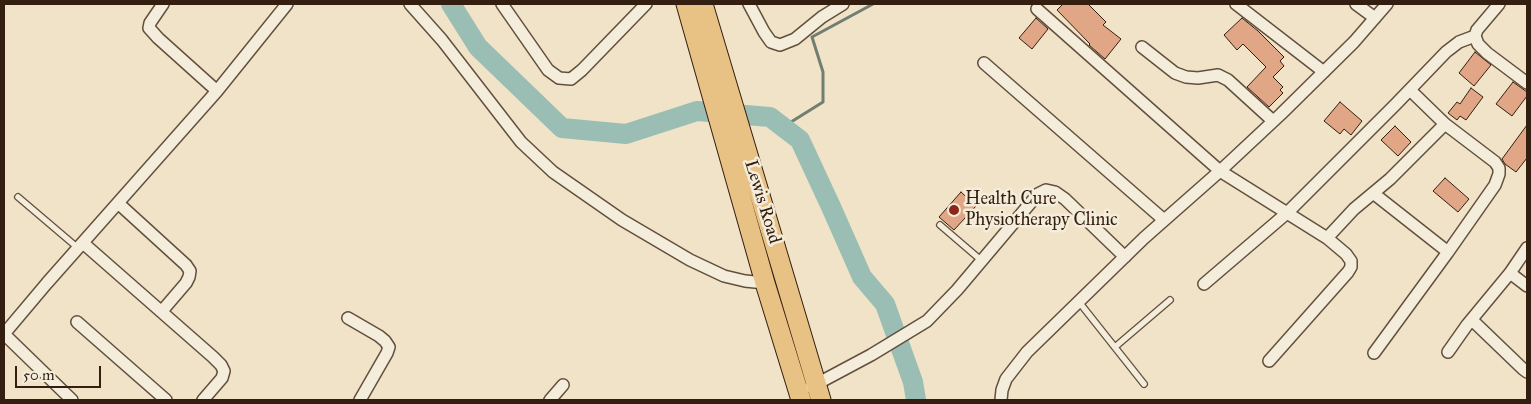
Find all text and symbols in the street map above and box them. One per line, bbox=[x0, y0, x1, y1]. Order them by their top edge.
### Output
street label: Lewis Road bbox=[739, 158, 785, 246]
place label: Health Cure Physiotherapy Clinic bbox=[965, 189, 1118, 232]
marker: Health Cure Physiotherapy Clinic bbox=[947, 203, 961, 217]
scale bar bbox=[18, 356, 104, 388]
text: 50 m bbox=[23, 366, 55, 384]

